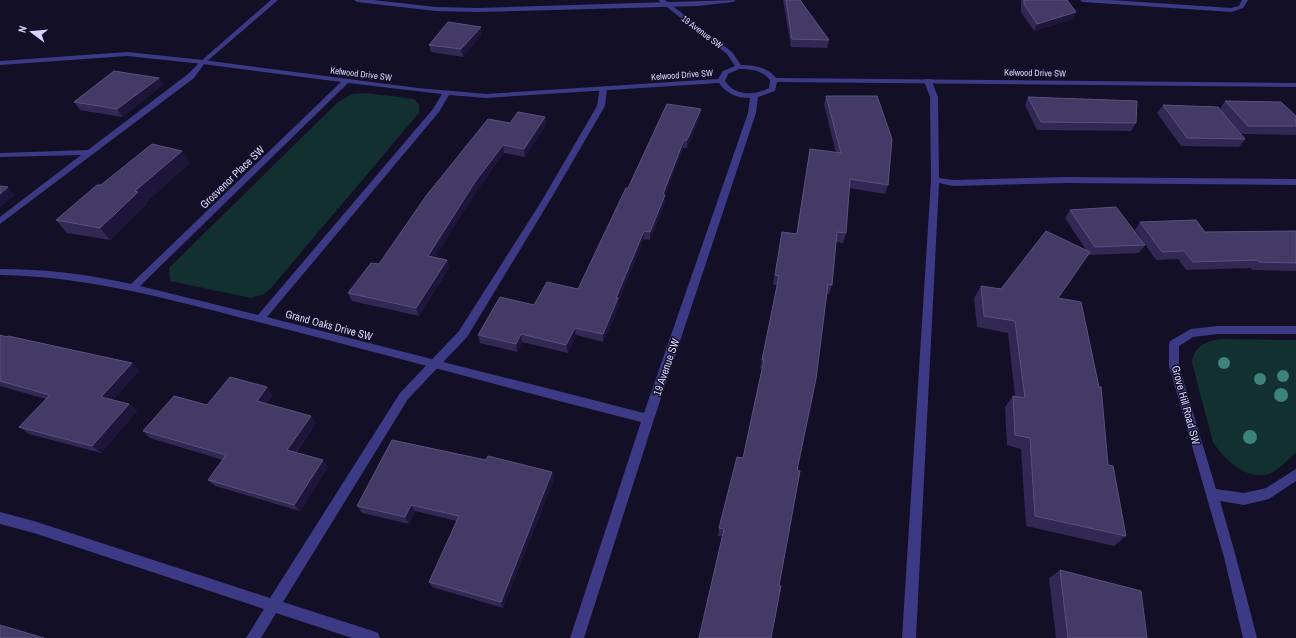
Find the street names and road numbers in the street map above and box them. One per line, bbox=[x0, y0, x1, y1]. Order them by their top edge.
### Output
street label: 19 Avenue SW bbox=[679, 13, 725, 51]
street label: Kelwood Drive SW bbox=[330, 64, 392, 84]
street label: Kelwood Drive SW bbox=[1004, 66, 1066, 80]
street label: Kelwood Drive SW bbox=[651, 67, 713, 83]
street label: Grosvenor Place SW bbox=[197, 142, 268, 211]
street label: Grand Oaks Drive SW bbox=[284, 307, 375, 343]
street label: 19 Avenue SW bbox=[650, 336, 682, 397]
street label: Grove Hill Road SW bbox=[1169, 364, 1203, 446]

